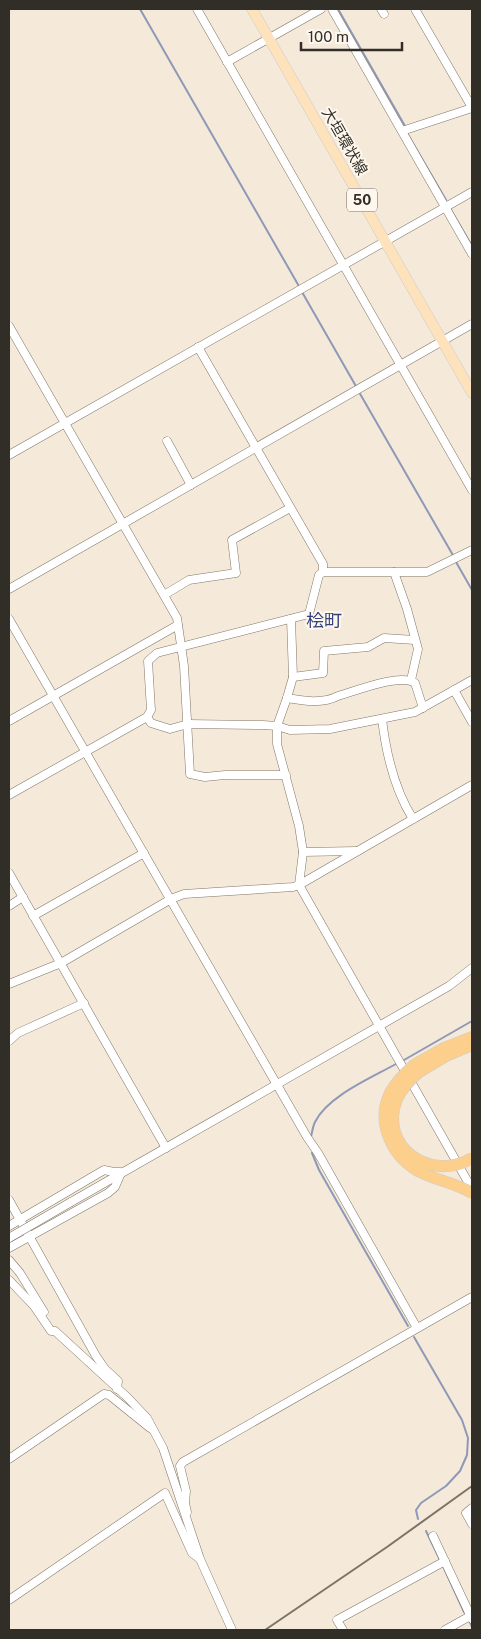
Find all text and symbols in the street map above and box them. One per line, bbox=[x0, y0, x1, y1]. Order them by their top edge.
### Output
scale bar bbox=[301, 20, 402, 52]
text: 100 m bbox=[308, 28, 349, 45]
street label: 大垣環状線 bbox=[319, 104, 371, 178]
road number: 50 bbox=[347, 188, 377, 212]
district label: 桧町 bbox=[306, 610, 342, 631]

